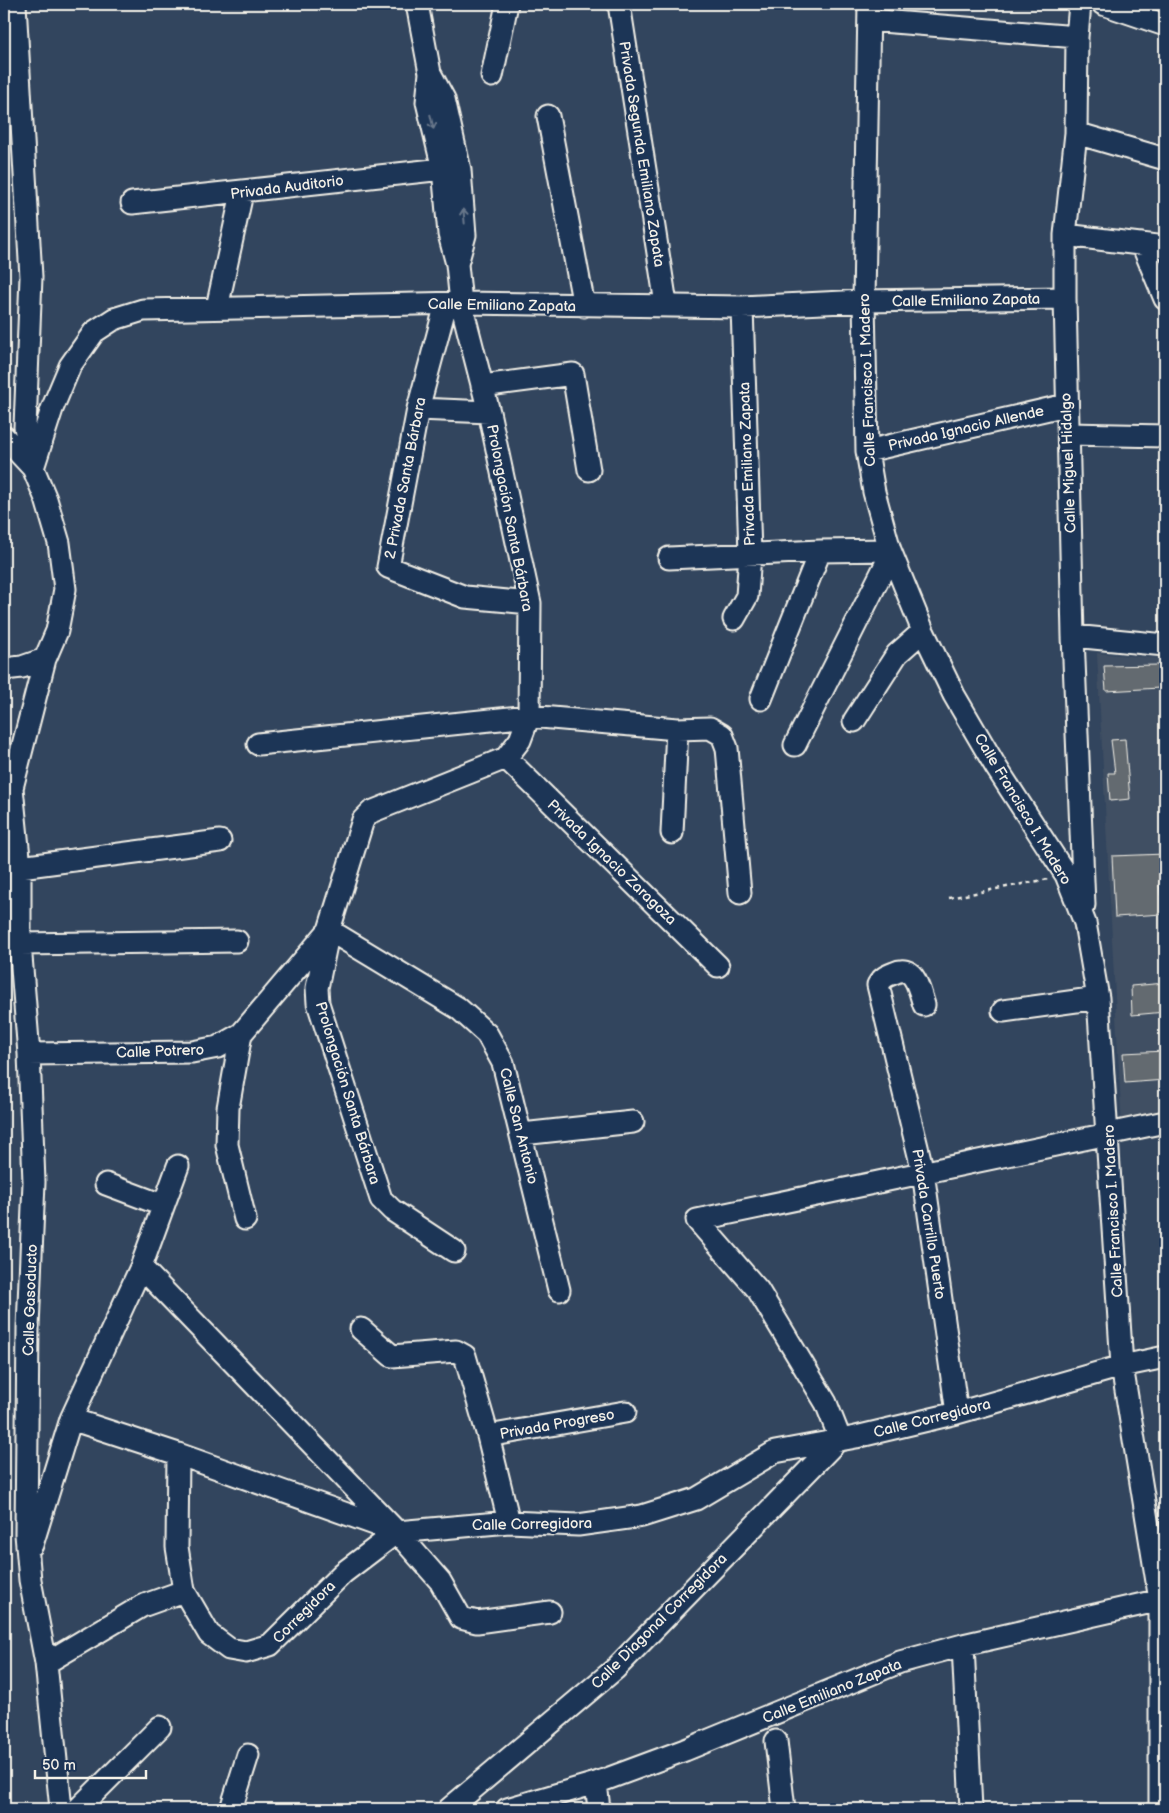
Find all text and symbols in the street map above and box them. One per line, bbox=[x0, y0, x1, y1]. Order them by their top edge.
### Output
street label: Privada Segunda Emiliano Zapata bbox=[614, 40, 669, 268]
one-way arrow bbox=[428, 113, 437, 129]
street label: Privada Auditorio bbox=[229, 171, 345, 204]
one-way arrow bbox=[459, 209, 468, 225]
street label: Calle Emiliano Zapata bbox=[892, 290, 1040, 311]
street label: Calle Francisco I. Madero bbox=[855, 293, 880, 467]
street label: Calle Emiliano Zapata bbox=[428, 295, 576, 316]
street label: Privada Emiliano Zapata bbox=[735, 382, 760, 546]
street label: Calle Miguel Hidalgo bbox=[1057, 392, 1080, 533]
street label: 2 Privada Santa Bárbara bbox=[380, 396, 431, 561]
street label: Privada Ignacio Allende bbox=[886, 401, 1046, 456]
street label: Prolongación Santa Bárbara bbox=[482, 423, 537, 613]
street label: Calle Francisco I. Madero bbox=[970, 730, 1075, 888]
street label: Privada Ignacio Zaragoza bbox=[543, 796, 680, 929]
street label: Prolongación Santa Bárbara bbox=[311, 999, 384, 1187]
street label: Calle Potrero bbox=[116, 1040, 204, 1063]
street label: Calle San Antonio bbox=[495, 1066, 542, 1186]
street label: Calle Francisco I. Madero bbox=[1099, 1124, 1128, 1298]
street label: Privada Carrillo Puerto bbox=[907, 1147, 950, 1301]
street label: Calle Gasoducto bbox=[19, 1244, 42, 1356]
street label: Calle Corregidora bbox=[872, 1395, 993, 1442]
street label: Privada Progreso bbox=[498, 1405, 616, 1444]
street label: Calle Corregidora bbox=[472, 1514, 592, 1535]
street label: Calle Diagonal Corregidora bbox=[587, 1549, 731, 1693]
street label: Corregidora bbox=[269, 1577, 340, 1648]
street label: Calle Emiliano Zapata bbox=[760, 1655, 905, 1728]
scale bar bbox=[35, 1748, 146, 1780]
text: 50 m bbox=[42, 1756, 76, 1775]

